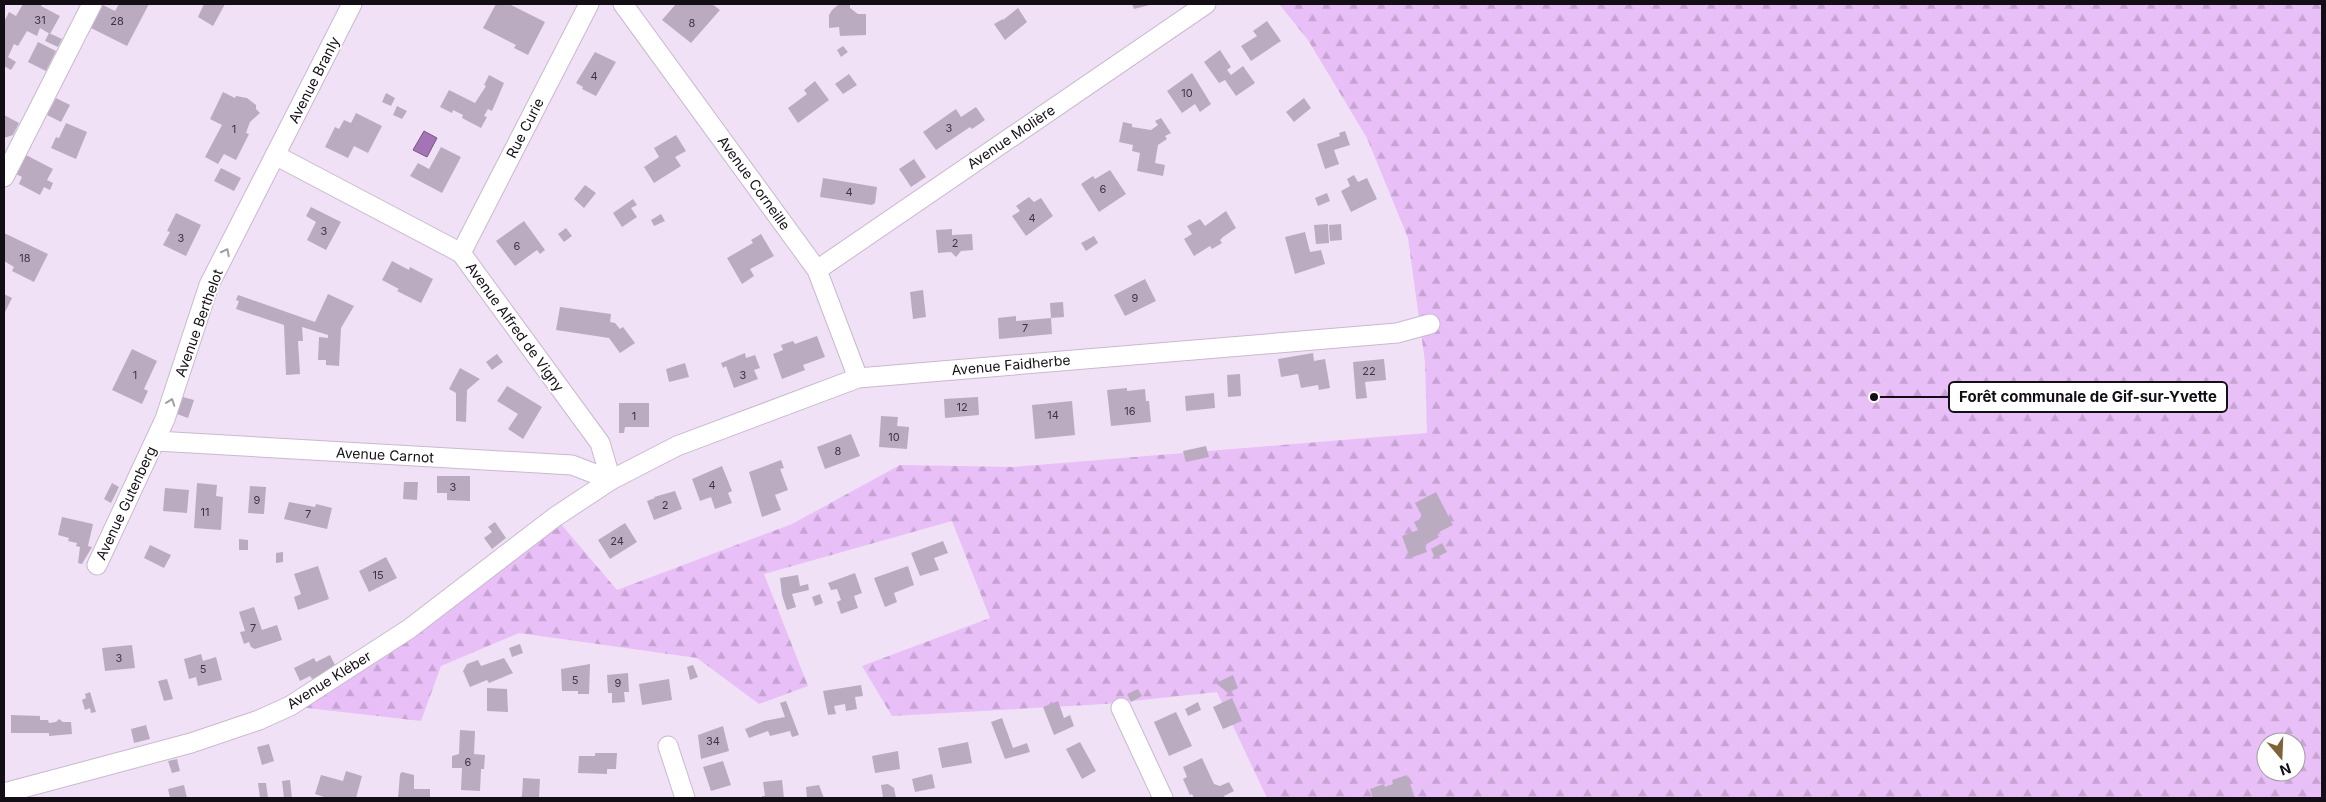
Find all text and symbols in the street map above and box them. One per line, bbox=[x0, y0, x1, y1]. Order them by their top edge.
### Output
house number: 31 bbox=[34, 13, 46, 27]
house number: 28 bbox=[110, 14, 124, 28]
house number: 8 bbox=[689, 16, 696, 30]
street label: Avenue Branly bbox=[284, 33, 343, 126]
house number: 4 bbox=[590, 69, 598, 83]
house number: 10 bbox=[1181, 86, 1193, 100]
street label: Rue Curie bbox=[502, 95, 547, 161]
street label: Avenue Molière bbox=[964, 101, 1058, 172]
house number: 3 bbox=[946, 121, 953, 135]
house number: 1 bbox=[232, 122, 236, 136]
street label: Avenue Corneille bbox=[715, 132, 794, 233]
house number: 6 bbox=[1100, 182, 1107, 196]
house number: 4 bbox=[845, 185, 853, 199]
house number: 4 bbox=[1028, 211, 1036, 225]
house number: 3 bbox=[321, 224, 328, 238]
house number: 3 bbox=[178, 231, 185, 245]
house number: 2 bbox=[952, 236, 958, 250]
house number: 6 bbox=[514, 239, 521, 253]
one-way arrow bbox=[220, 248, 230, 257]
house number: 18 bbox=[19, 251, 31, 265]
street label: Avenue Alfred de Vigny bbox=[463, 259, 568, 395]
street label: Avenue Berthelot bbox=[171, 266, 226, 379]
house number: 9 bbox=[1132, 291, 1139, 305]
house number: 7 bbox=[1022, 321, 1028, 335]
street label: Avenue Faidherbe bbox=[951, 351, 1071, 378]
house number: 22 bbox=[1362, 364, 1376, 378]
house number: 1 bbox=[133, 368, 137, 382]
house number: 3 bbox=[740, 368, 747, 382]
callout: Forêt communale de Gif-sur-Yvette bbox=[1949, 382, 2227, 412]
text: Forêt communale de Gif-sur-Yvette bbox=[1959, 387, 2217, 406]
one-way arrow bbox=[165, 398, 175, 407]
house number: 12 bbox=[956, 400, 968, 414]
house number: 16 bbox=[1124, 404, 1136, 418]
house number: 14 bbox=[1047, 408, 1059, 422]
house number: 1 bbox=[632, 409, 636, 423]
house number: 10 bbox=[888, 430, 900, 444]
street label: Avenue Gutenberg bbox=[92, 443, 159, 562]
street label: Avenue Carnot bbox=[336, 443, 435, 466]
house number: 8 bbox=[835, 444, 842, 458]
house number: 4 bbox=[708, 478, 716, 492]
house number: 3 bbox=[450, 480, 457, 494]
house number: 9 bbox=[254, 493, 261, 507]
house number: 2 bbox=[662, 498, 668, 512]
house number: 11 bbox=[201, 505, 209, 519]
house number: 7 bbox=[305, 507, 311, 521]
house number: 24 bbox=[610, 534, 624, 548]
house number: 15 bbox=[372, 568, 384, 582]
house number: 7 bbox=[250, 621, 256, 635]
street label: Avenue Kléber bbox=[283, 647, 374, 712]
house number: 3 bbox=[116, 651, 123, 665]
house number: 5 bbox=[200, 662, 207, 676]
house number: 5 bbox=[572, 673, 579, 687]
house number: 9 bbox=[615, 676, 622, 690]
north arrow bbox=[2256, 732, 2306, 782]
house number: 34 bbox=[706, 734, 720, 748]
house number: 6 bbox=[465, 755, 472, 769]
text: N bbox=[2278, 760, 2293, 780]

